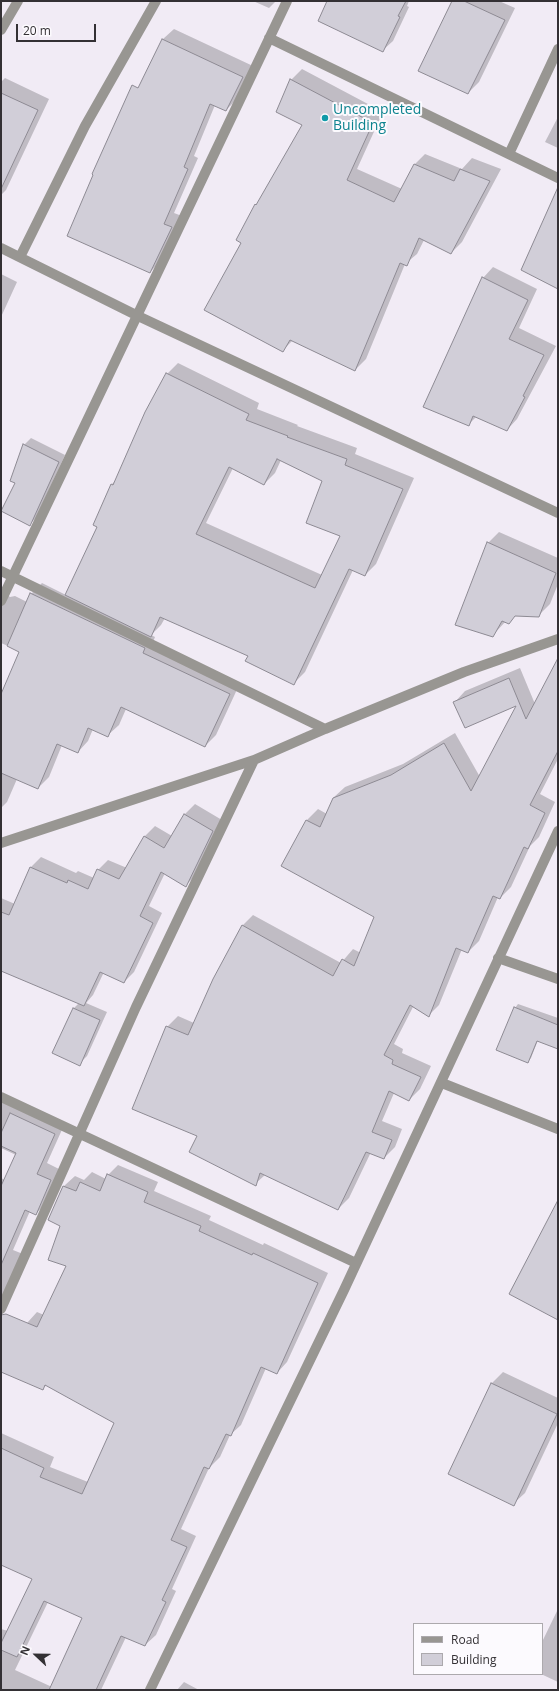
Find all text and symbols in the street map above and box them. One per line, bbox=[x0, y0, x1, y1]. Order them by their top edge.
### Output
scale bar bbox=[18, 16, 98, 42]
text: 20 m bbox=[23, 22, 51, 39]
place label: Uncompleted Building bbox=[333, 102, 421, 134]
marker: Uncompleted Building bbox=[320, 113, 330, 123]
legend bbox=[413, 1623, 543, 1675]
text: Road bbox=[451, 1631, 480, 1648]
north arrow bbox=[16, 1635, 56, 1675]
text: N bbox=[16, 1643, 33, 1657]
text: Building bbox=[451, 1651, 496, 1668]

